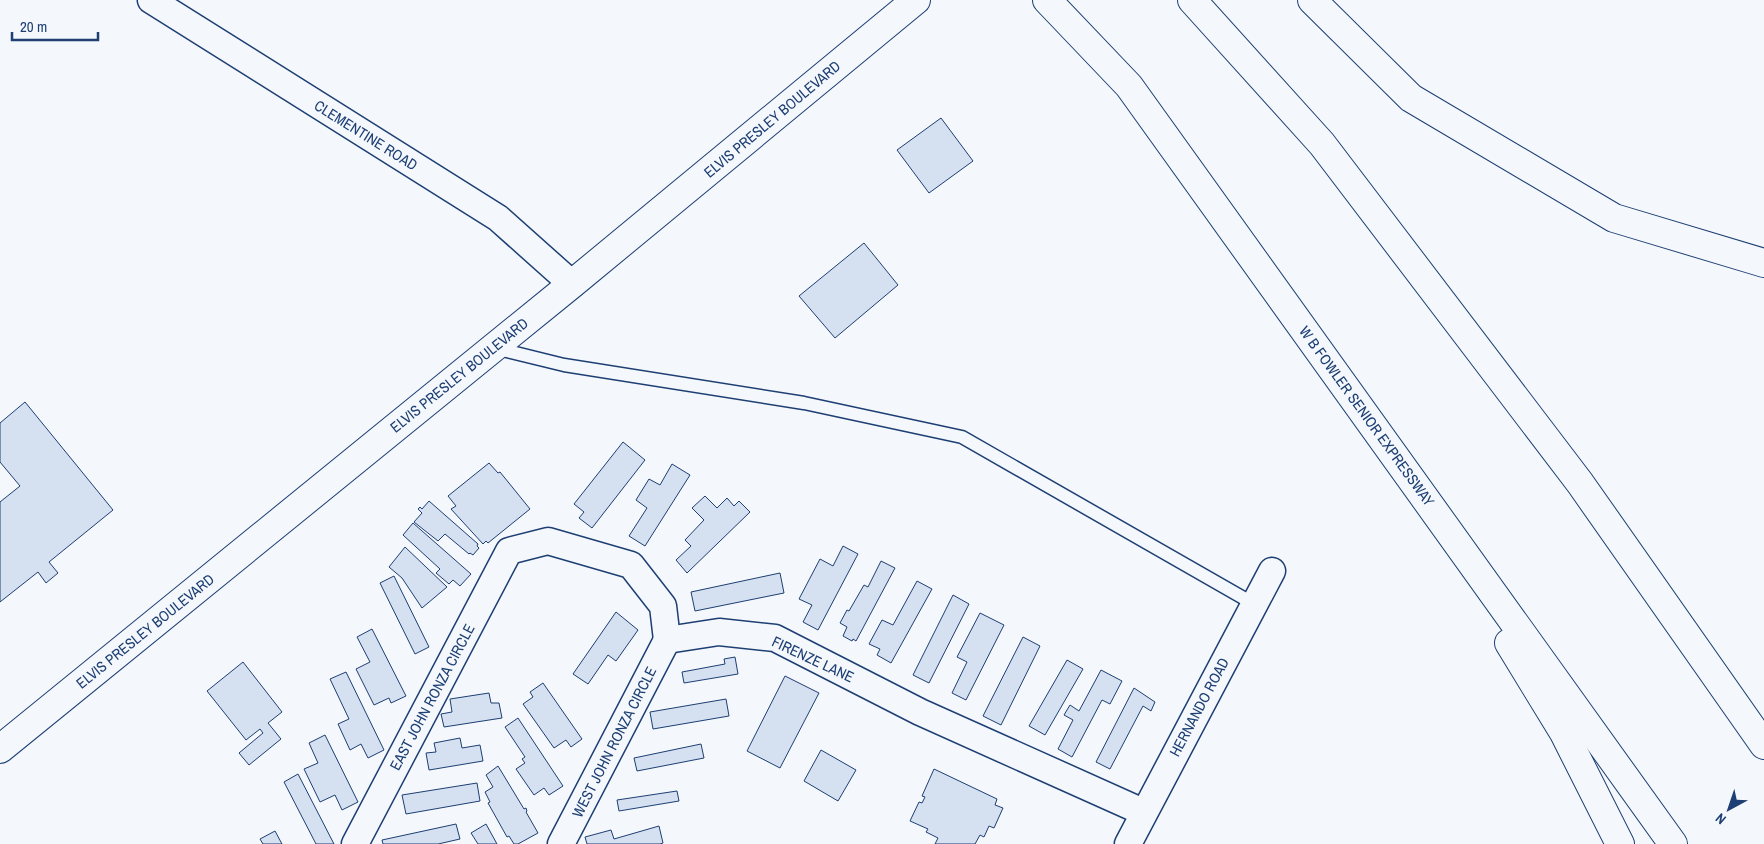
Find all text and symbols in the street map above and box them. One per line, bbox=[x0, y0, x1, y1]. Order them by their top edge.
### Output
scale bar bbox=[12, 10, 99, 42]
text: 20 m bbox=[20, 16, 47, 37]
street label: ELVIS PRESLEY BOULEVARD bbox=[699, 55, 845, 182]
street label: CLEMENTINE ROAD bbox=[310, 95, 422, 175]
street label: ELVIS PRESLEY BOULEVARD bbox=[385, 313, 533, 437]
street label: W B FOWLER SENIOR EXPRESSWAY bbox=[1294, 322, 1440, 511]
street label: ELVIS PRESLEY BOULEVARD bbox=[71, 569, 219, 693]
street label: EAST JOHN RONZA CIRCLE bbox=[384, 620, 480, 774]
street label: FIRENZE LANE bbox=[769, 631, 857, 687]
street label: HERNANDO ROAD bbox=[1164, 654, 1234, 760]
street label: WEST JOHN RONZA CIRCLE bbox=[567, 663, 661, 821]
north arrow bbox=[1704, 784, 1754, 834]
text: N bbox=[1712, 809, 1730, 829]

